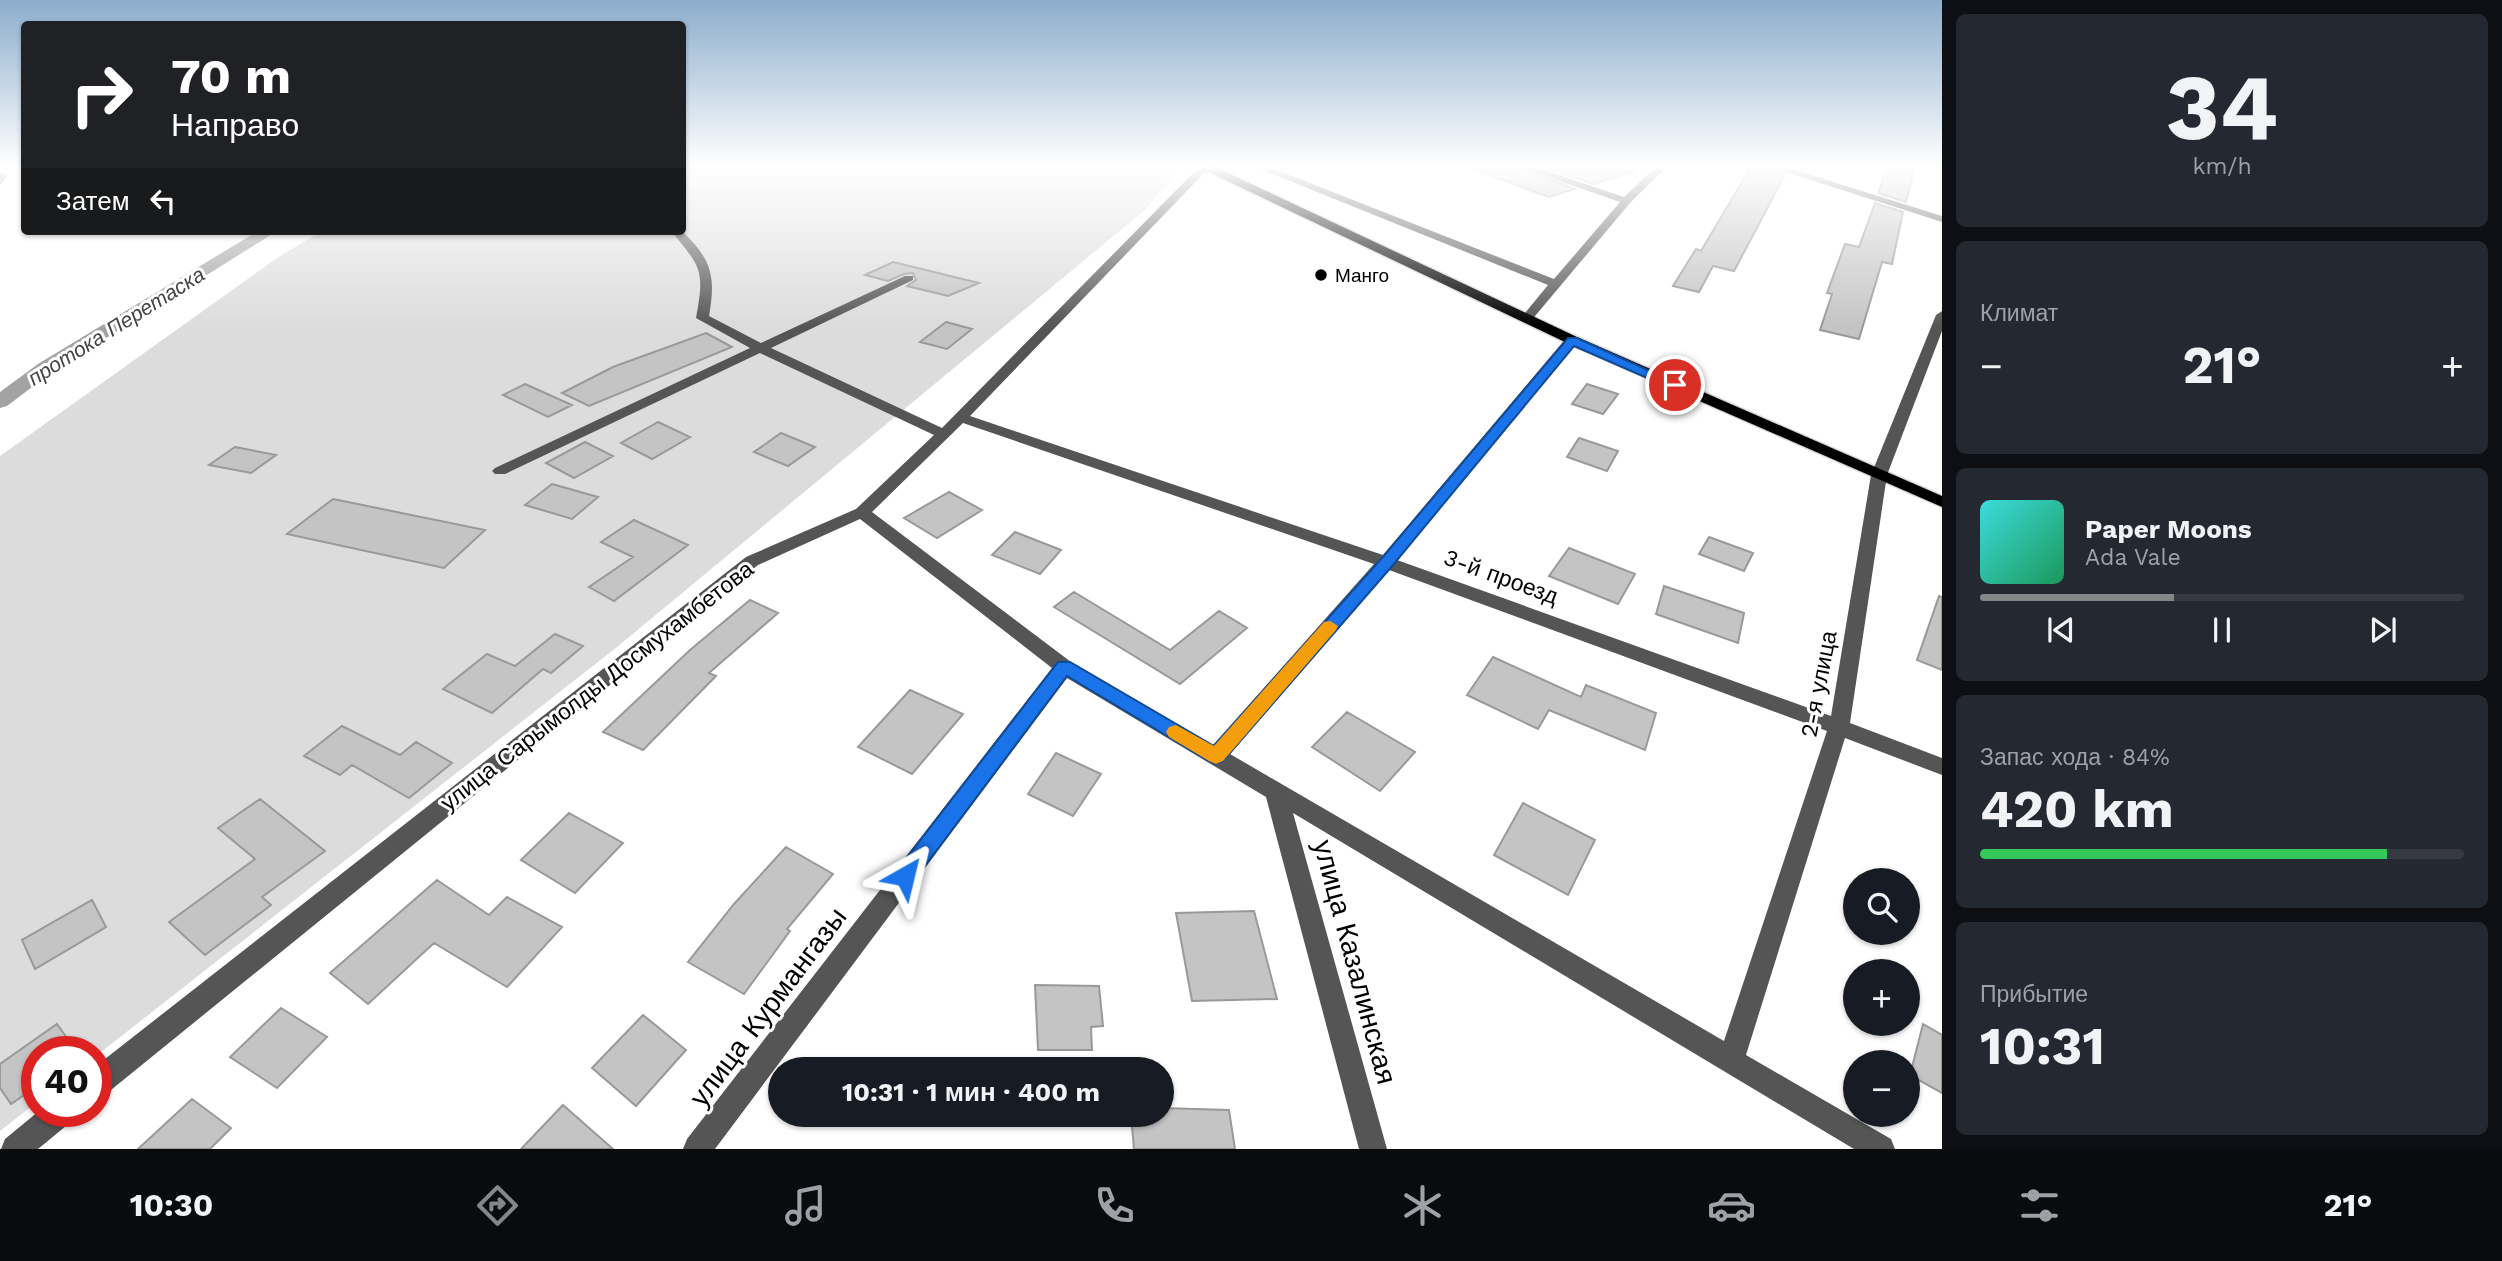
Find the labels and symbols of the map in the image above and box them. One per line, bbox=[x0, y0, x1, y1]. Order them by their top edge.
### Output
water label: протока Перетаска bbox=[23, 261, 209, 391]
place label: Манго bbox=[1335, 264, 1389, 287]
marker: Манго bbox=[1313, 267, 1329, 283]
pin bbox=[1645, 355, 1705, 415]
street label: 3-й проезд bbox=[1440, 544, 1562, 610]
street label: улица Сарымолды Досмухамбетова bbox=[435, 555, 759, 817]
street label: 2-я улица bbox=[1795, 628, 1843, 740]
street label: улица Казалинская bbox=[1307, 836, 1403, 1088]
position arrow bbox=[868, 839, 942, 913]
street label: улица Курмангазы bbox=[683, 901, 853, 1113]
speed limit sign: 40 bbox=[21, 1036, 112, 1127]

